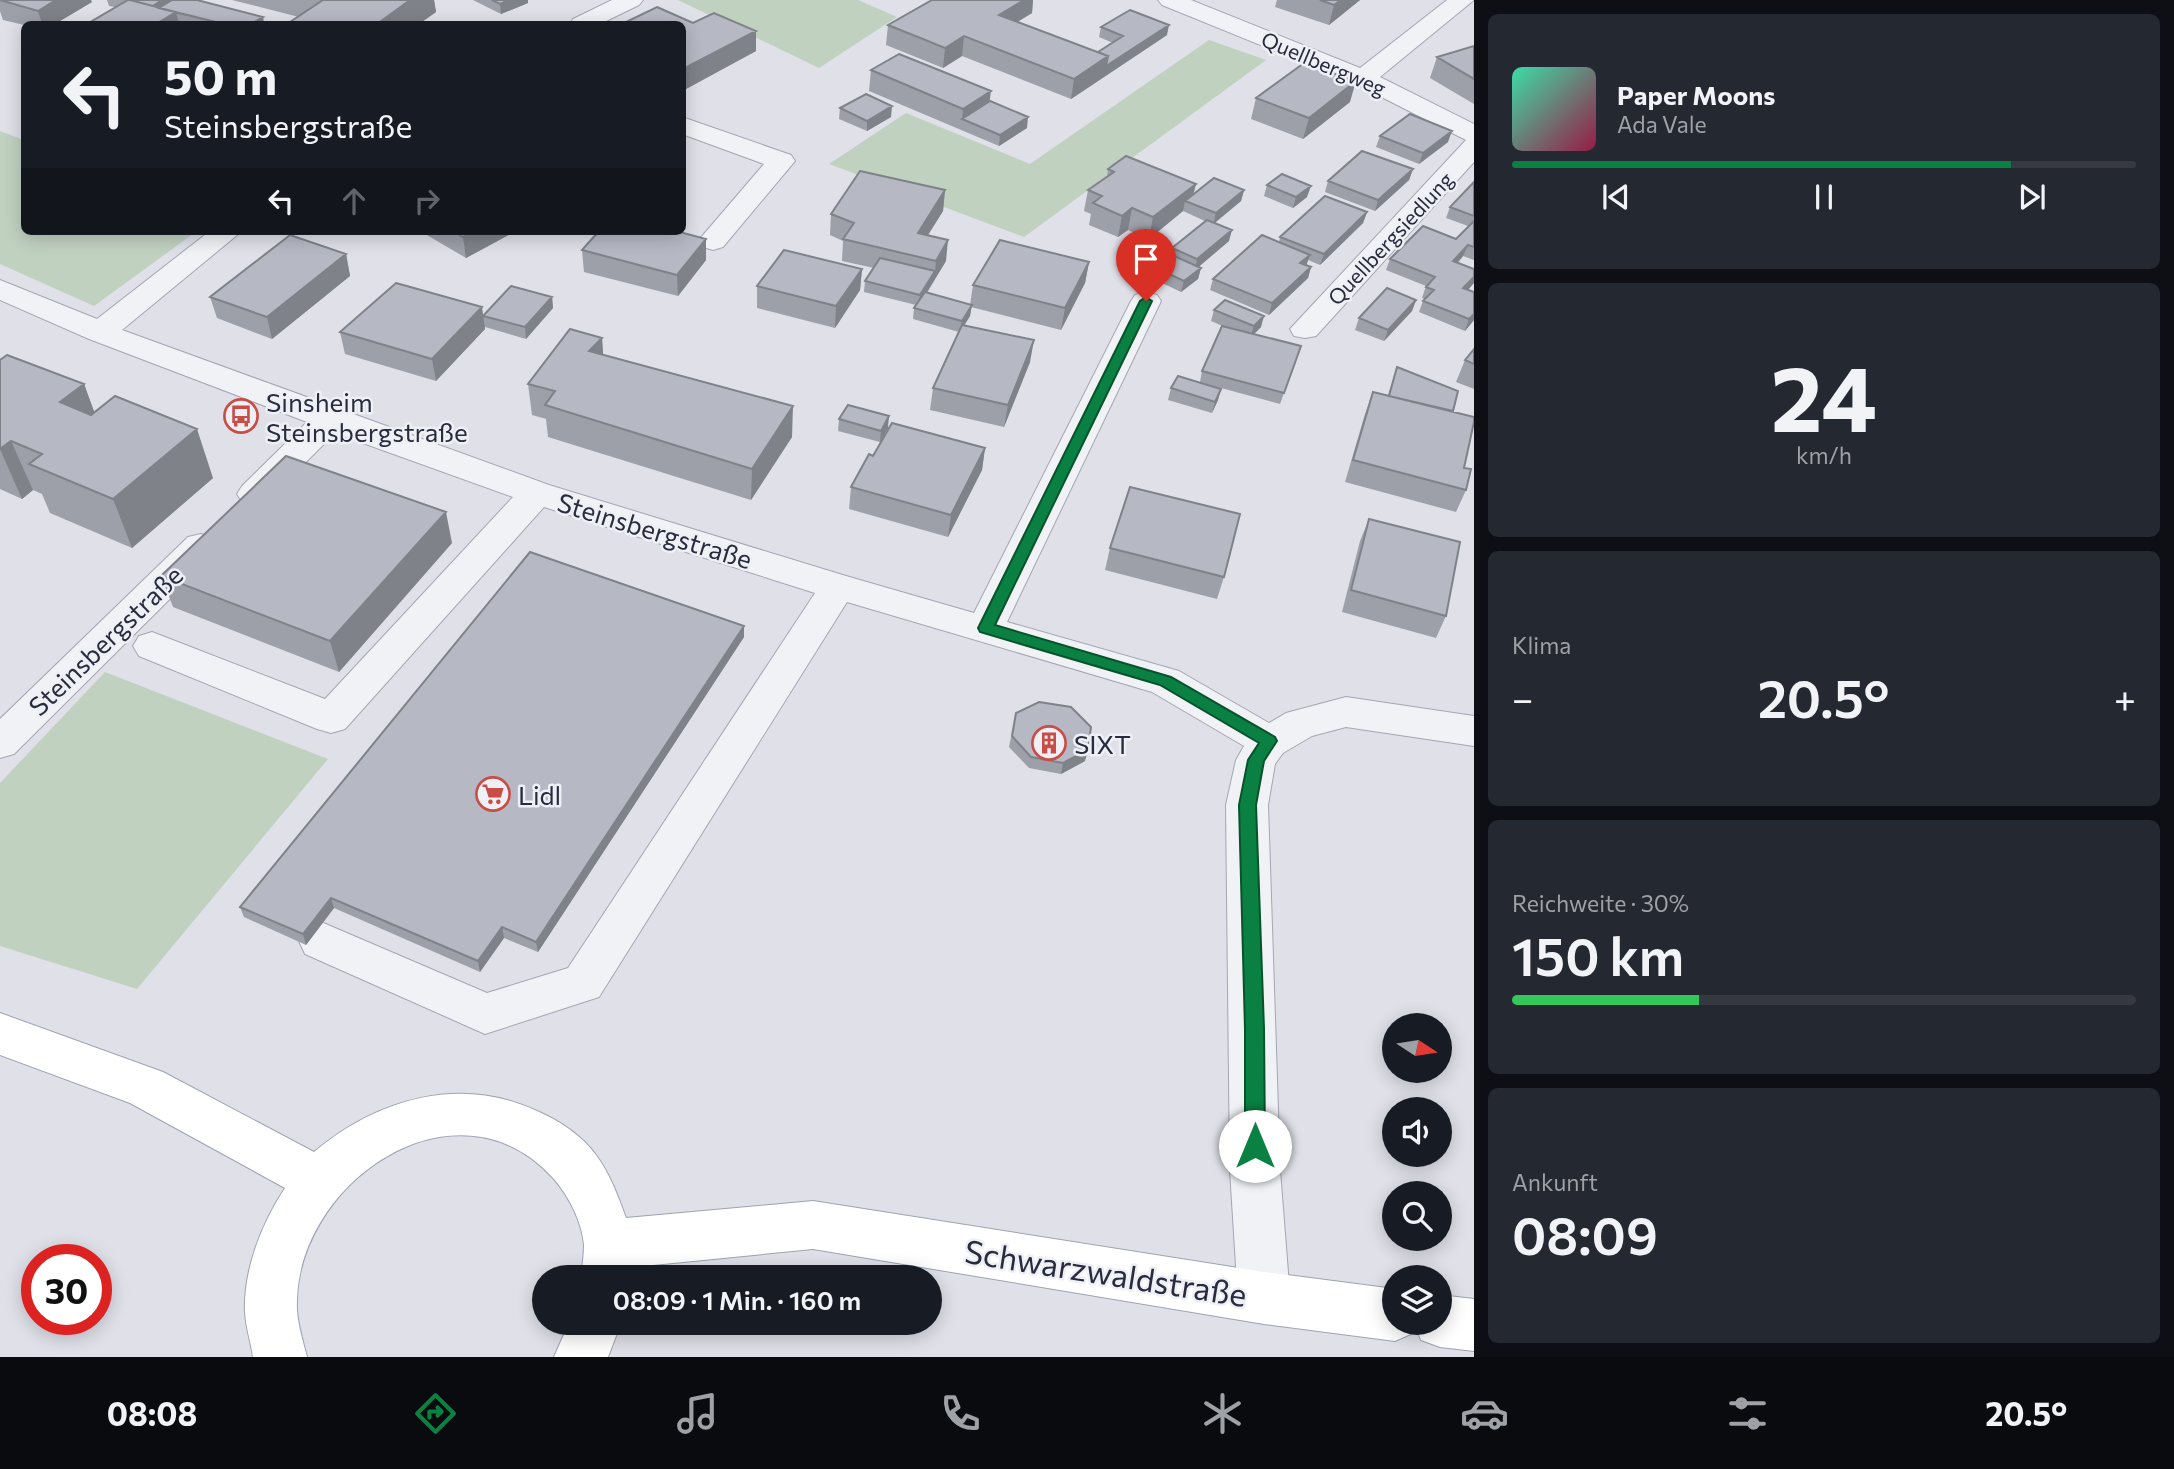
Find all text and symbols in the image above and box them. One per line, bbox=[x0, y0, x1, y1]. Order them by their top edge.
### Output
street label: Quellbergweg bbox=[1258, 26, 1390, 100]
text: 50 m bbox=[164, 45, 277, 105]
icon: left bbox=[49, 49, 140, 140]
text: Paper Moons bbox=[1617, 79, 1775, 110]
text: Steinsbergstraße bbox=[164, 105, 412, 145]
text: Ada Vale bbox=[1617, 110, 1707, 138]
street label: Quellbergsiedlung bbox=[1322, 166, 1458, 310]
icon: previous bbox=[1597, 178, 1635, 216]
icon: pause bbox=[1805, 178, 1843, 216]
icon: next bbox=[2013, 178, 2051, 216]
icon: left bbox=[262, 182, 300, 220]
icon: ahead bbox=[335, 182, 373, 220]
icon: right bbox=[408, 182, 446, 220]
pin bbox=[1116, 229, 1176, 301]
icon: arrive bbox=[1127, 240, 1165, 278]
text: 24 bbox=[1771, 339, 1877, 451]
place label: Sinsheim Steinsbergstraße bbox=[266, 386, 468, 447]
bus stop icon: Sinsheim Steinsbergstraße bbox=[222, 397, 260, 435]
text: km/h bbox=[1796, 441, 1852, 469]
street label: Steinsbergstraße bbox=[554, 486, 756, 574]
street label: Steinsbergstraße bbox=[22, 559, 188, 721]
text: Klima bbox=[1512, 631, 1571, 659]
text: 20.5° bbox=[1758, 665, 1889, 729]
text: − bbox=[1512, 674, 1534, 721]
text: + bbox=[2114, 674, 2136, 721]
building icon: SIXT bbox=[1030, 724, 1068, 762]
place label: SIXT bbox=[1074, 728, 1131, 759]
supermarket icon: Lidl bbox=[474, 775, 512, 813]
place label: Lidl bbox=[518, 779, 561, 810]
text: Reichweite · 30% bbox=[1512, 889, 1689, 917]
text: 150 km bbox=[1512, 923, 1684, 987]
north arrow bbox=[1382, 1013, 1452, 1083]
map controls bbox=[1382, 1013, 1452, 1335]
button: sound bbox=[1382, 1097, 1452, 1167]
position arrow bbox=[1218, 1109, 1292, 1183]
text: Ankunft bbox=[1512, 1168, 1598, 1196]
button: search bbox=[1382, 1181, 1452, 1251]
text: 08:09 bbox=[1512, 1202, 1658, 1266]
street label: Schwarzwaldstraße bbox=[962, 1230, 1250, 1314]
speed limit sign: 30 bbox=[21, 1244, 112, 1335]
button: layers bbox=[1382, 1265, 1452, 1335]
text: 08:09 · 1 Min. · 160 m bbox=[613, 1284, 861, 1315]
icon: directions bbox=[411, 1389, 460, 1438]
icon: music bbox=[673, 1389, 722, 1438]
icon: phone bbox=[936, 1389, 985, 1438]
icon: climate bbox=[1198, 1389, 1247, 1438]
icon: car bbox=[1460, 1389, 1509, 1438]
icon: filters bbox=[1723, 1389, 1772, 1438]
text: 08:08 bbox=[107, 1393, 197, 1433]
text: 20.5° bbox=[1985, 1393, 2067, 1433]

